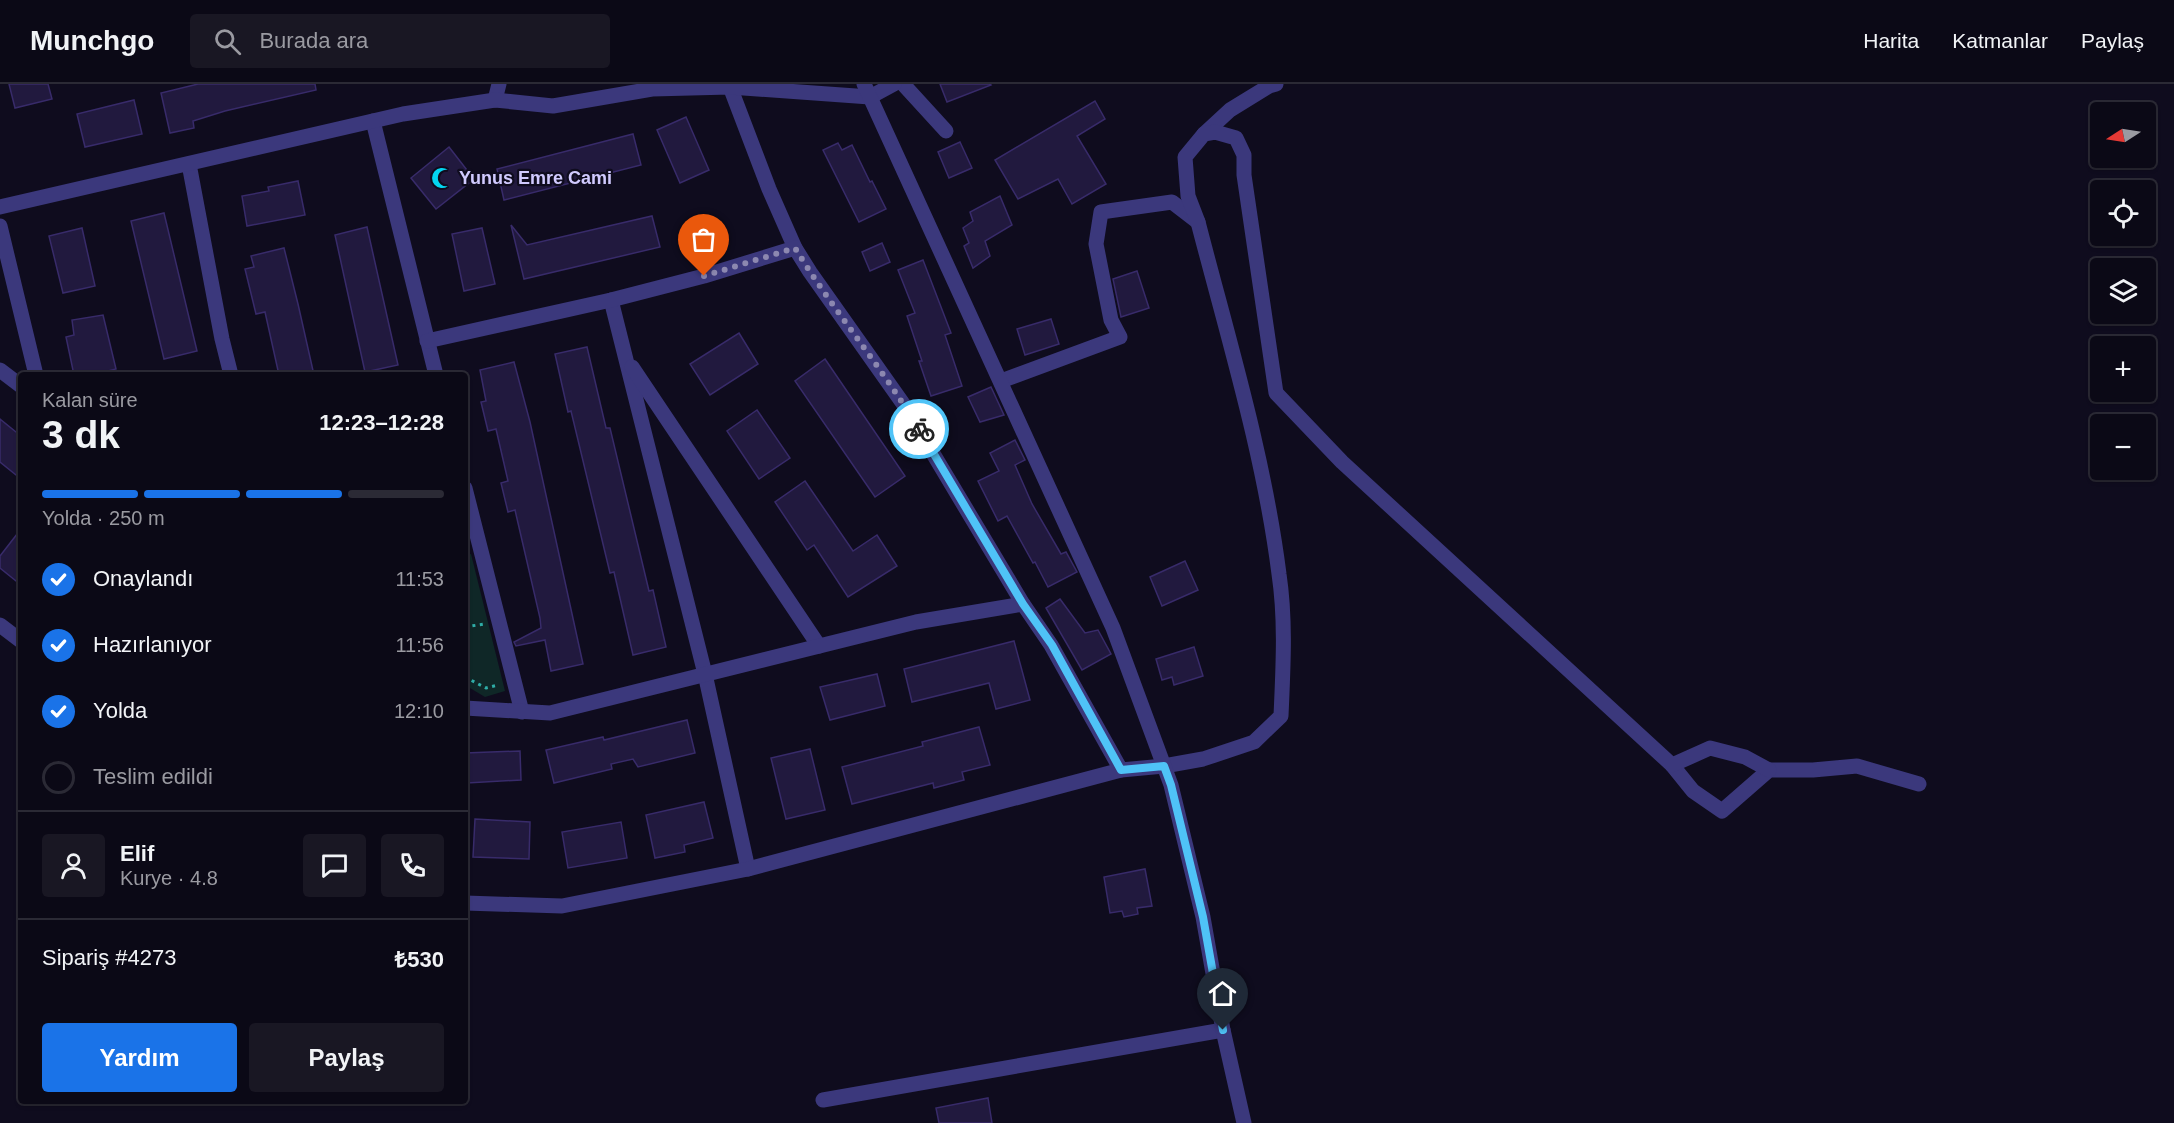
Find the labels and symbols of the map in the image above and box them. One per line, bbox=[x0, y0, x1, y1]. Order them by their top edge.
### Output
north arrow bbox=[2090, 102, 2156, 168]
mosque icon: Yunus Emre Cami bbox=[430, 166, 454, 190]
place label: Yunus Emre Cami bbox=[459, 168, 612, 188]
pin bbox=[678, 214, 729, 276]
courier bbox=[889, 399, 949, 459]
pin bbox=[1197, 968, 1248, 1030]

